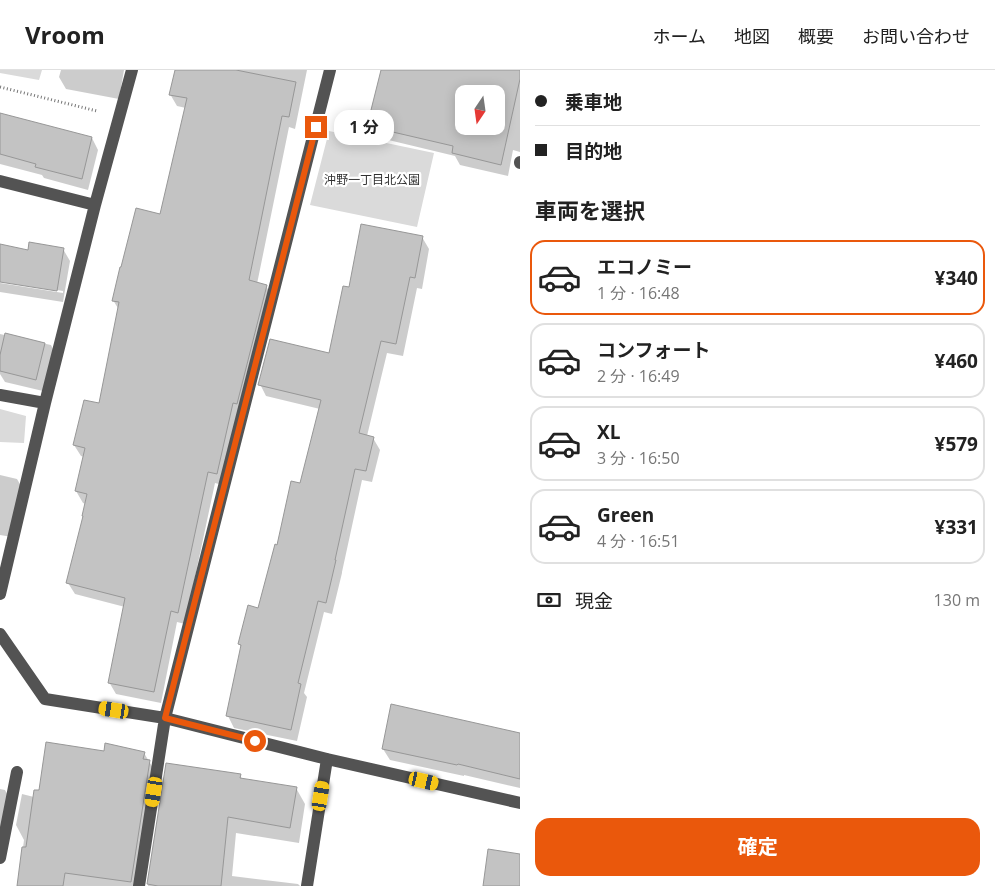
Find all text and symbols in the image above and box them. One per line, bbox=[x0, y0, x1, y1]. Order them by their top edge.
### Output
text: Vroom bbox=[25, 18, 105, 51]
text: ホーム bbox=[653, 24, 706, 48]
text: 地図 bbox=[734, 24, 770, 48]
text: 概要 bbox=[798, 24, 834, 48]
text: お問い合わせ bbox=[862, 24, 970, 48]
north arrow bbox=[455, 85, 505, 135]
map controls bbox=[455, 85, 505, 135]
text: 乗車地 bbox=[565, 89, 622, 115]
callout: 1 分 bbox=[334, 110, 394, 144]
route end bbox=[305, 116, 327, 138]
text: 1 分 bbox=[349, 116, 379, 138]
text: 目的地 bbox=[565, 138, 622, 164]
park label: 沖野一丁目北公園 bbox=[324, 171, 420, 188]
text: 車両を選択 bbox=[535, 195, 645, 225]
text: エコノミー bbox=[597, 254, 692, 280]
icon: car bbox=[537, 255, 582, 300]
text: ¥340 bbox=[935, 265, 978, 291]
text: 1 分 · 16:48 bbox=[597, 282, 680, 304]
text: コンフォート bbox=[597, 337, 710, 363]
icon: car bbox=[537, 338, 582, 383]
text: ¥460 bbox=[935, 348, 978, 374]
text: 2 分 · 16:49 bbox=[597, 365, 680, 387]
text: XL bbox=[597, 419, 620, 445]
icon: car bbox=[537, 421, 582, 466]
text: ¥579 bbox=[935, 431, 978, 457]
text: 3 分 · 16:50 bbox=[597, 447, 680, 469]
text: Green bbox=[597, 502, 654, 528]
icon: car bbox=[537, 504, 582, 549]
text: ¥331 bbox=[935, 514, 978, 540]
text: 4 分 · 16:51 bbox=[597, 530, 680, 552]
icon: cash bbox=[535, 586, 563, 614]
text: 現金 bbox=[575, 588, 613, 614]
text: 130 m bbox=[934, 589, 980, 611]
car bbox=[98, 700, 129, 720]
route start bbox=[244, 730, 266, 752]
car bbox=[407, 770, 440, 792]
car bbox=[144, 776, 163, 808]
car bbox=[311, 780, 330, 812]
button: 確定 bbox=[535, 818, 980, 876]

